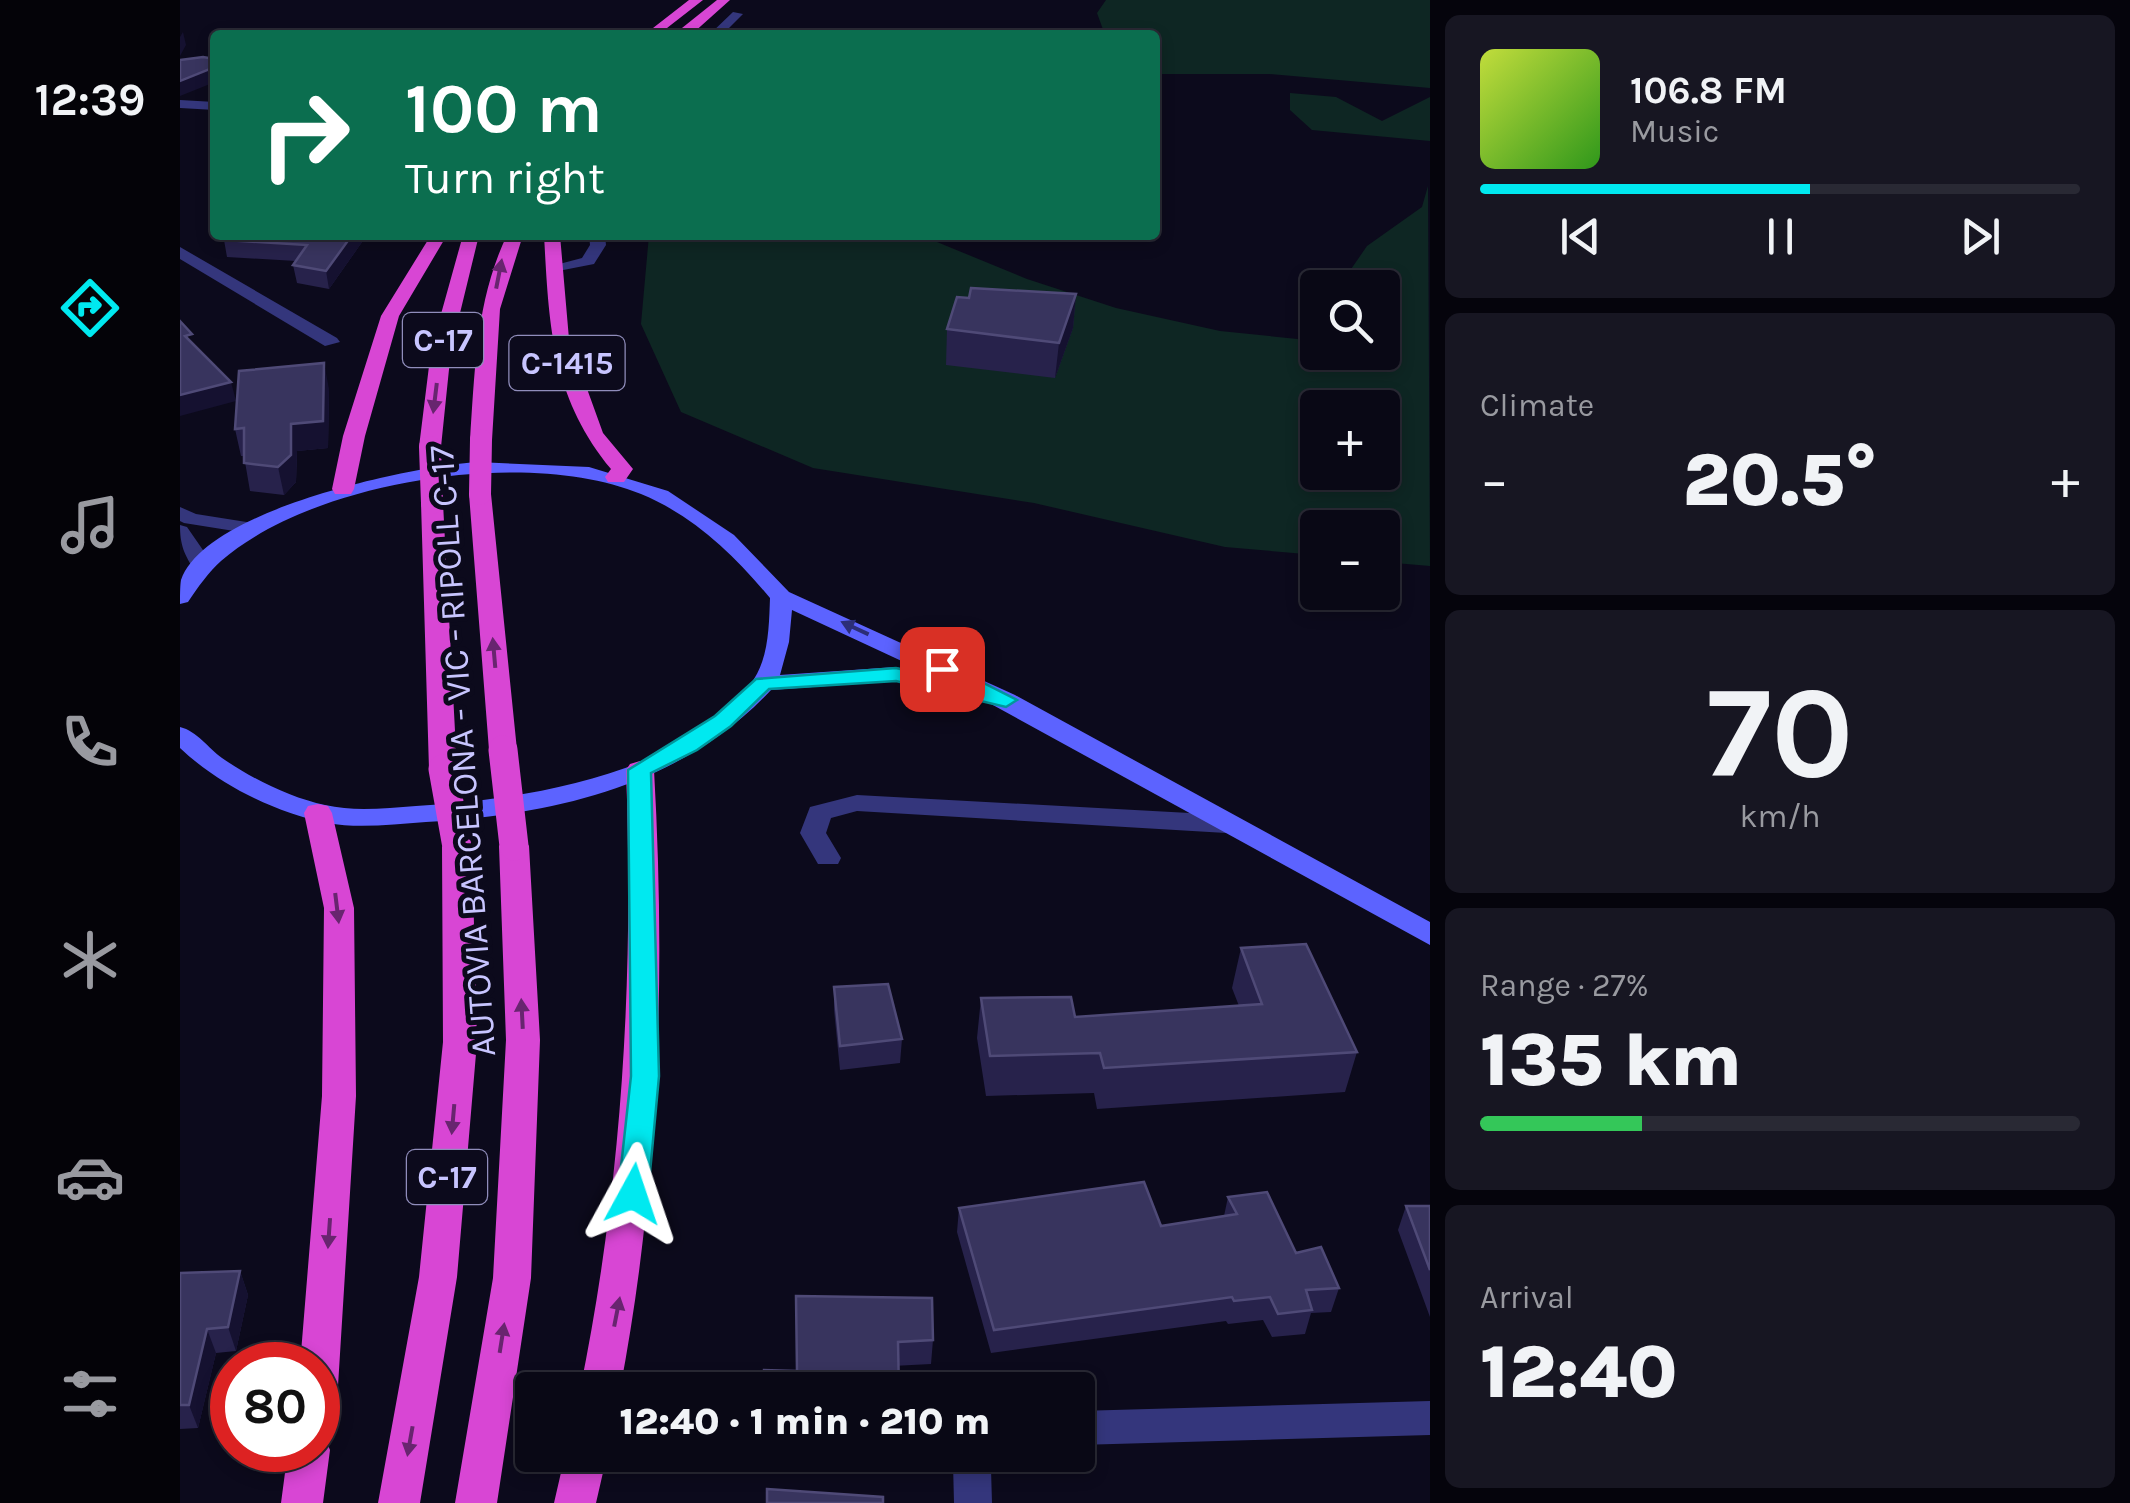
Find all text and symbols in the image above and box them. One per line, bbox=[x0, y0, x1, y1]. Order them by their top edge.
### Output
text: 100 m bbox=[405, 68, 603, 150]
text: 106.8 FM bbox=[1630, 68, 1787, 113]
icon: right bbox=[240, 70, 370, 200]
text: 12:39 bbox=[35, 74, 145, 126]
text: Music bbox=[1630, 113, 1719, 150]
text: Turn right bbox=[405, 152, 605, 204]
icon: previous bbox=[1553, 209, 1608, 264]
icon: pause bbox=[1753, 209, 1808, 264]
icon: next bbox=[1953, 209, 2008, 264]
one-way arrow bbox=[492, 258, 508, 289]
map controls bbox=[1300, 270, 1400, 610]
button: search bbox=[1300, 270, 1400, 370]
icon: directions bbox=[55, 273, 125, 343]
road number: C-17 bbox=[403, 313, 483, 367]
road number: C-1415 bbox=[510, 336, 624, 390]
one-way arrow bbox=[427, 383, 443, 415]
text: Climate bbox=[1480, 387, 1594, 424]
button: + bbox=[1300, 390, 1400, 490]
text: 20.5° bbox=[1683, 436, 1877, 524]
street label: AUTOVIA BARCELONA - VIC - RIPOLL C-17 bbox=[421, 444, 504, 1058]
text: − bbox=[1480, 448, 1509, 512]
text: + bbox=[2051, 448, 2080, 512]
icon: music bbox=[55, 490, 125, 560]
button: − bbox=[1300, 510, 1400, 610]
one-way arrow bbox=[840, 619, 869, 636]
pin bbox=[900, 627, 985, 712]
one-way arrow bbox=[486, 636, 502, 668]
icon: arrive bbox=[915, 642, 970, 697]
text: 70 bbox=[1707, 657, 1853, 809]
icon: phone bbox=[55, 707, 125, 777]
text: km/h bbox=[1739, 798, 1821, 835]
one-way arrow bbox=[329, 893, 345, 925]
icon: climate bbox=[55, 925, 125, 995]
text: Range · 27% bbox=[1480, 967, 1649, 1004]
one-way arrow bbox=[514, 997, 530, 1029]
text: 135 km bbox=[1480, 1016, 1742, 1104]
one-way arrow bbox=[444, 1104, 460, 1136]
icon: car bbox=[55, 1142, 125, 1212]
position arrow bbox=[581, 1142, 685, 1246]
road number: C-17 bbox=[407, 1150, 487, 1204]
one-way arrow bbox=[321, 1217, 337, 1249]
text: Arrival bbox=[1480, 1279, 1574, 1316]
one-way arrow bbox=[610, 1296, 625, 1328]
one-way arrow bbox=[495, 1321, 511, 1353]
text: 12:40 bbox=[1480, 1328, 1678, 1416]
speed limit sign: 80 bbox=[210, 1342, 340, 1472]
icon: filters bbox=[55, 1359, 125, 1429]
text: 12:40 · 1 min · 210 m bbox=[620, 1399, 990, 1444]
one-way arrow bbox=[402, 1426, 417, 1457]

